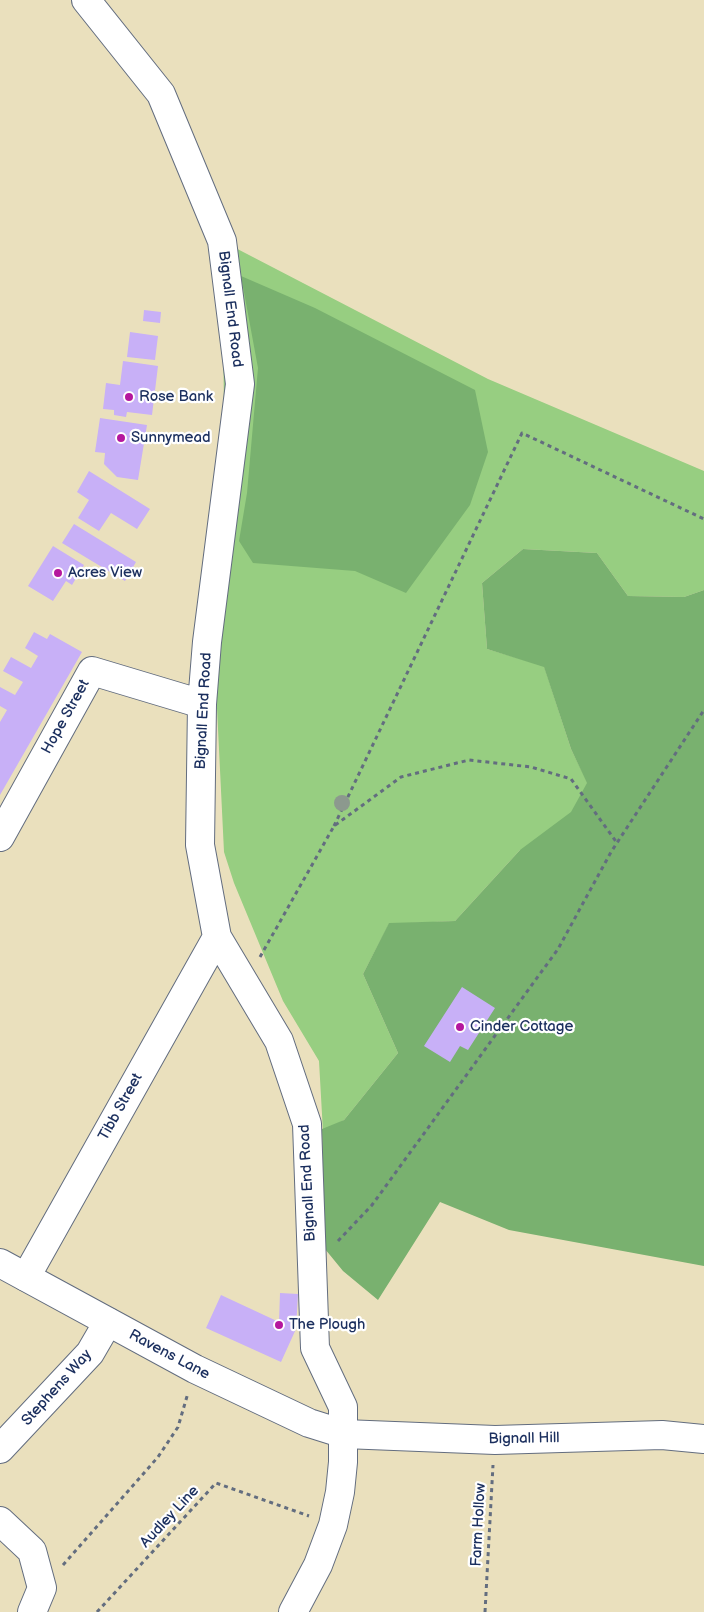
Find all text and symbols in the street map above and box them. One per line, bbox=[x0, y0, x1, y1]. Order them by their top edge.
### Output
street label: Bignall End Road bbox=[214, 250, 246, 368]
place label: Rose Bank bbox=[139, 388, 213, 406]
marker: Rose Bank bbox=[123, 391, 135, 403]
place label: Sunnymead bbox=[131, 429, 211, 447]
marker: Sunnymead bbox=[115, 432, 127, 444]
place label: Acres View bbox=[68, 564, 142, 582]
marker: Acres View bbox=[52, 567, 64, 579]
street label: Bignall End Road bbox=[192, 652, 216, 770]
street label: Hope Street bbox=[38, 677, 94, 757]
place label: Cinder Cottage bbox=[470, 1018, 573, 1036]
marker: Cinder Cottage bbox=[454, 1021, 466, 1033]
street label: Tibb Street bbox=[95, 1070, 147, 1144]
street label: Bignall End Road bbox=[296, 1124, 320, 1242]
place label: The Plough bbox=[289, 1316, 365, 1334]
marker: The Plough bbox=[273, 1319, 285, 1331]
street label: Ravens Lane bbox=[125, 1326, 213, 1384]
street label: Stephens Way bbox=[18, 1346, 96, 1430]
street label: Bignall Hill bbox=[488, 1429, 560, 1449]
street label: Audley Line bbox=[137, 1482, 203, 1552]
street label: Farm Hollow bbox=[468, 1483, 490, 1567]

